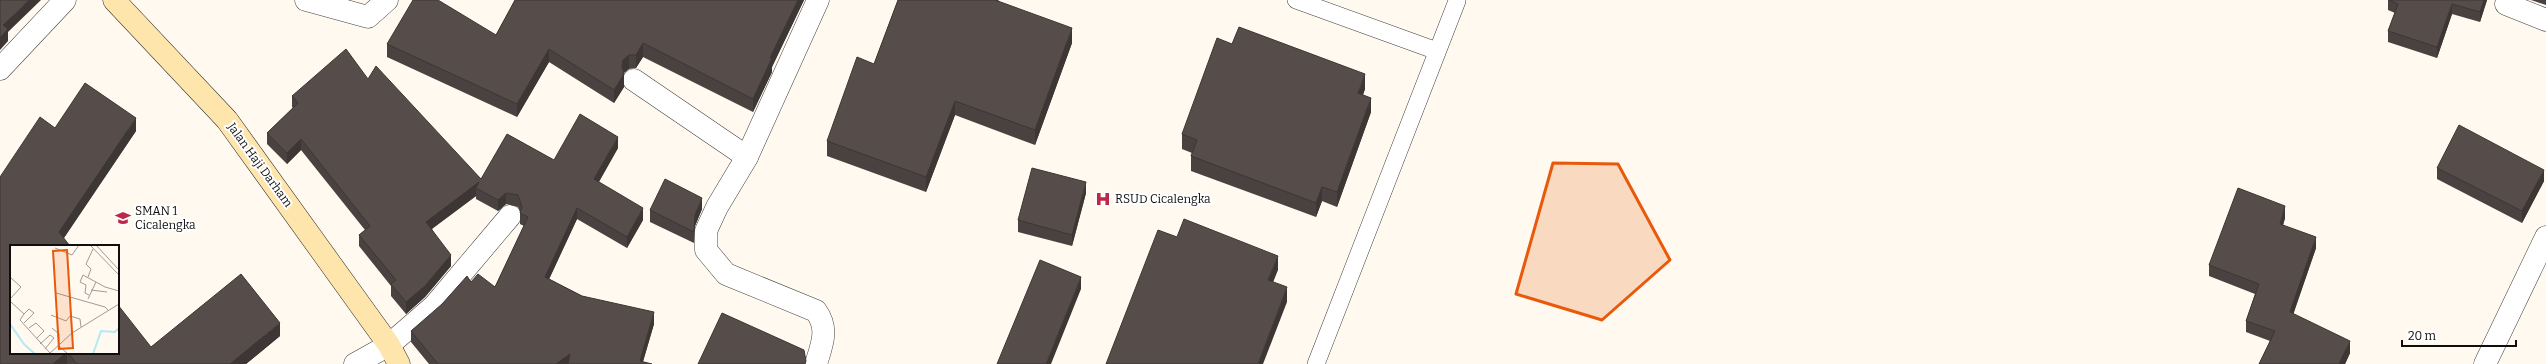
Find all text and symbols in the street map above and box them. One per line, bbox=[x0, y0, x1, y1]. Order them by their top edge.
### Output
street label: Jalan Haji Darham bbox=[224, 119, 296, 210]
hospital icon: RSUD Cicalengka bbox=[1094, 190, 1112, 208]
place label: RSUD Cicalengka bbox=[1115, 192, 1211, 206]
place label: SMAN 1 Cicalengka bbox=[135, 204, 196, 232]
school or university icon: SMAN 1 Cicalengka bbox=[114, 209, 132, 227]
inset map bbox=[10, 245, 119, 354]
scale bar bbox=[2402, 322, 2516, 348]
text: 20 m bbox=[2408, 329, 2437, 343]

